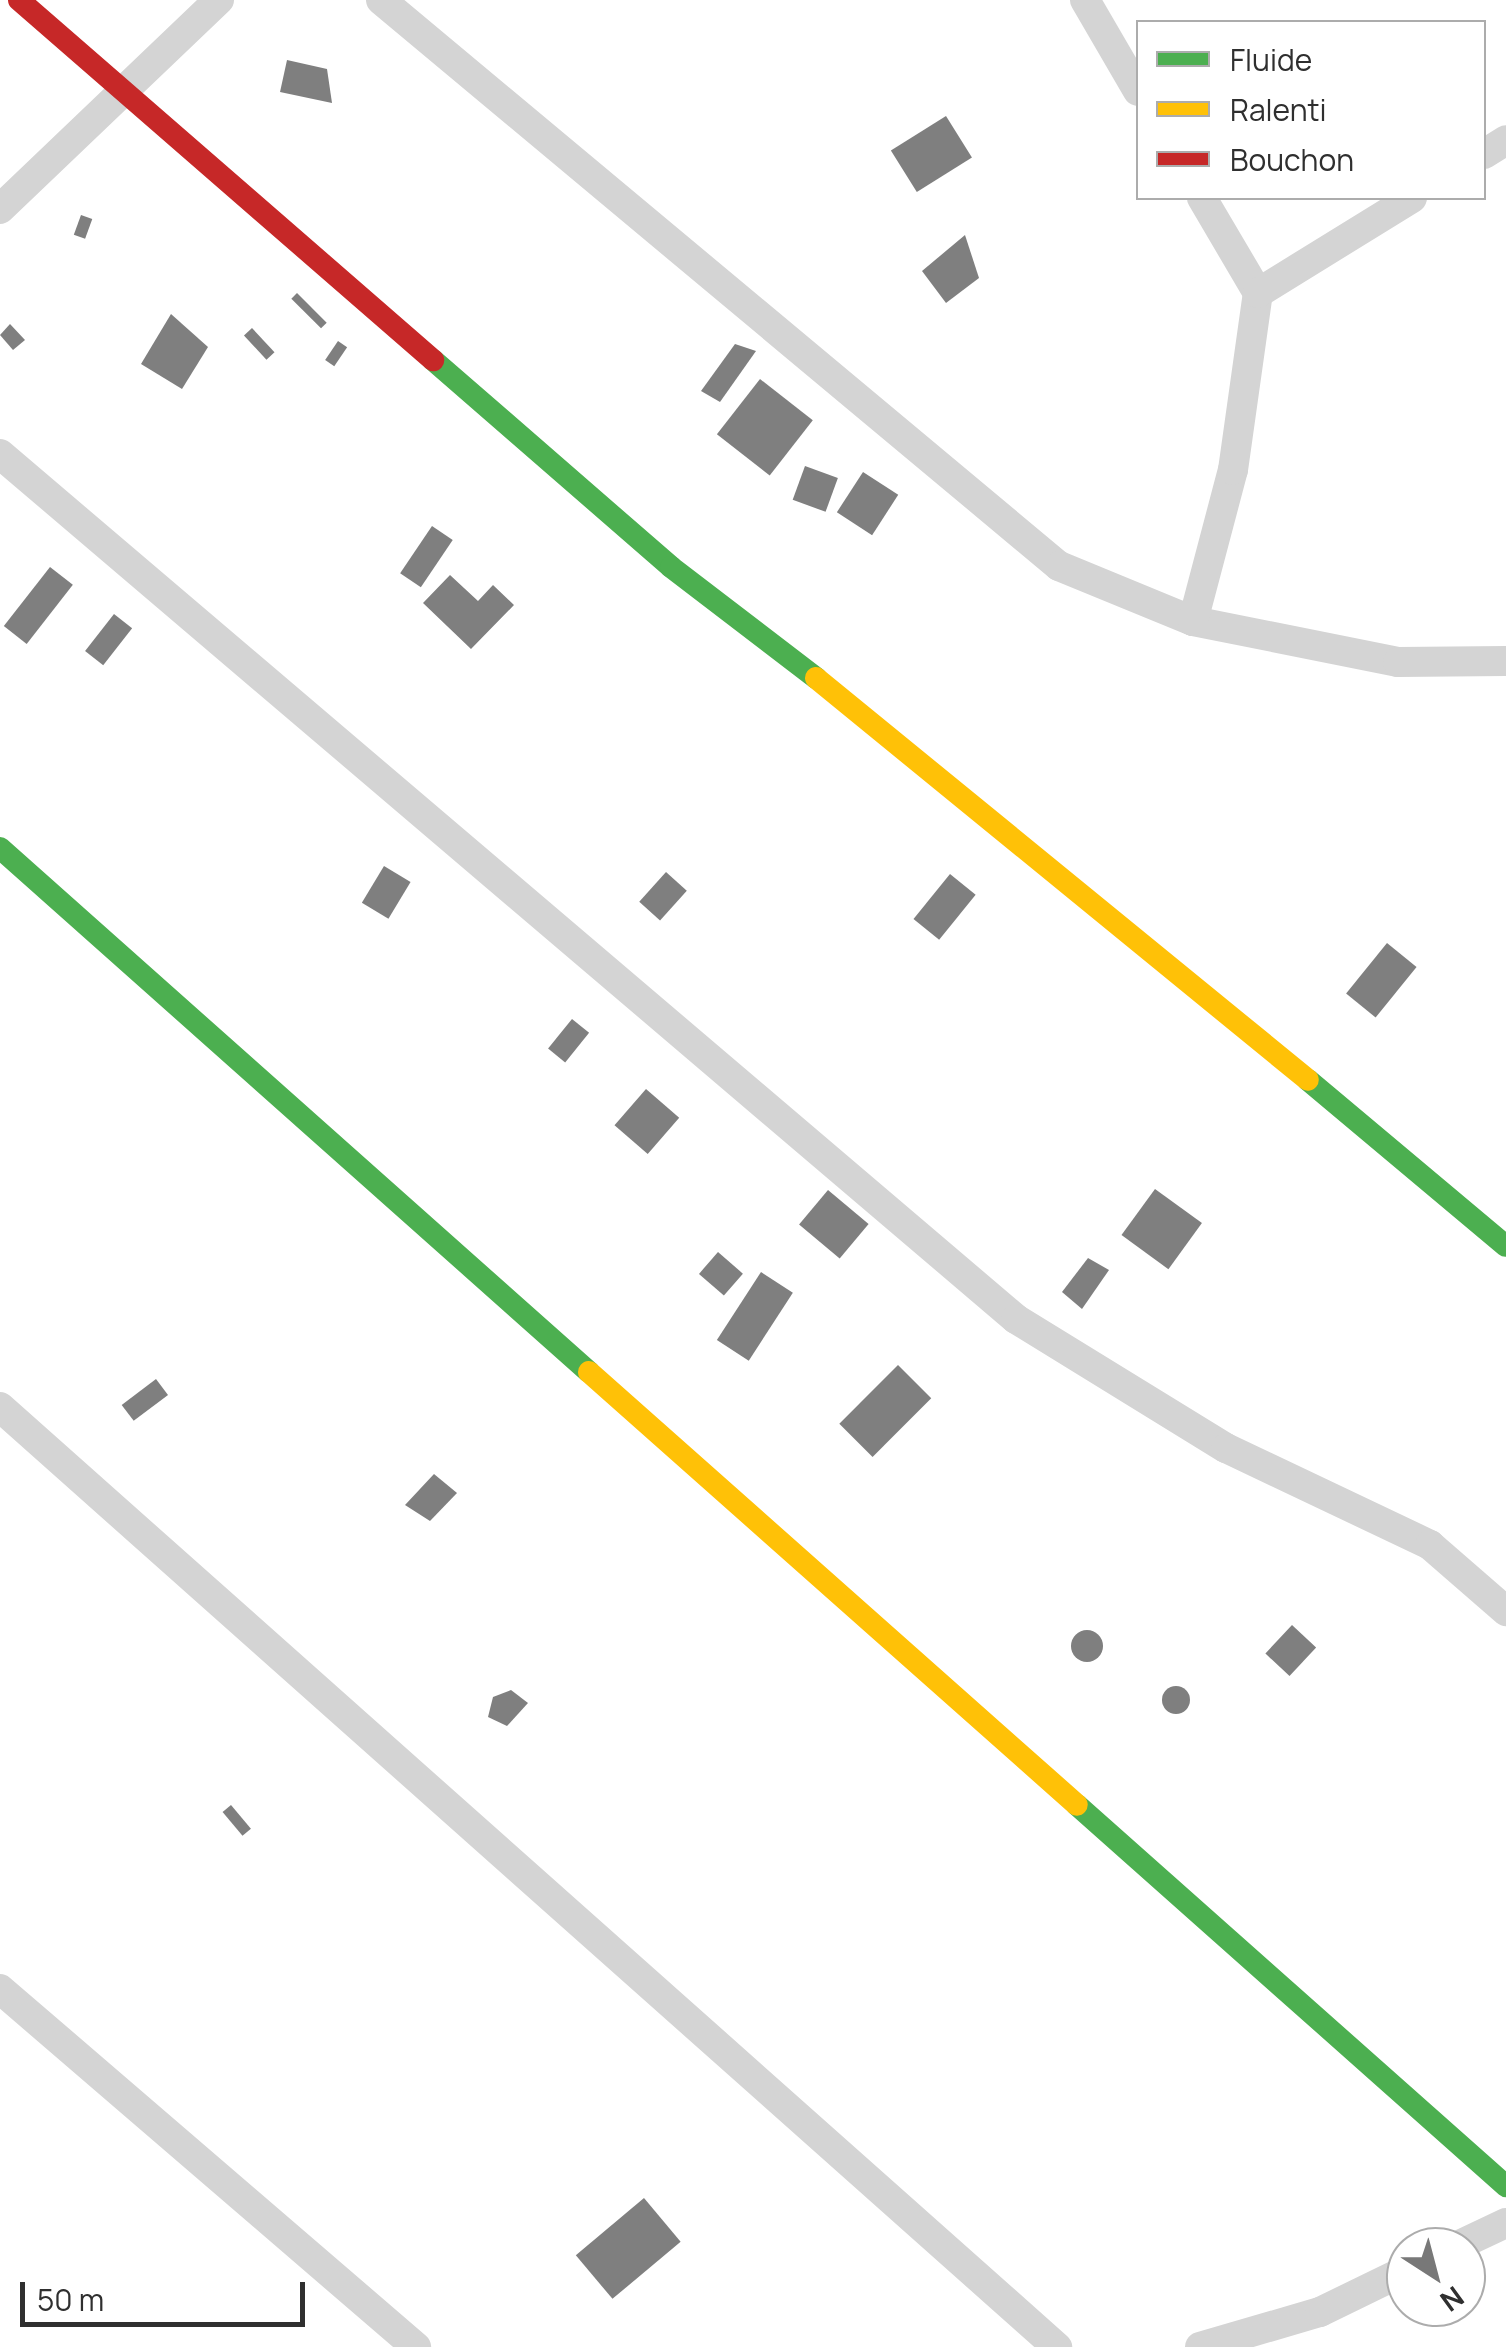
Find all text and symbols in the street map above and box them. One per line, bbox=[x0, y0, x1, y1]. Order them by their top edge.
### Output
legend bbox=[1136, 20, 1486, 200]
text: Fluide bbox=[1230, 39, 1312, 80]
text: Ralenti bbox=[1230, 89, 1327, 130]
text: Bouchon bbox=[1230, 139, 1354, 180]
north arrow bbox=[1386, 2227, 1486, 2327]
scale bar bbox=[25, 2262, 310, 2324]
text: N bbox=[1433, 2278, 1472, 2321]
text: 50 m bbox=[37, 2279, 104, 2320]

